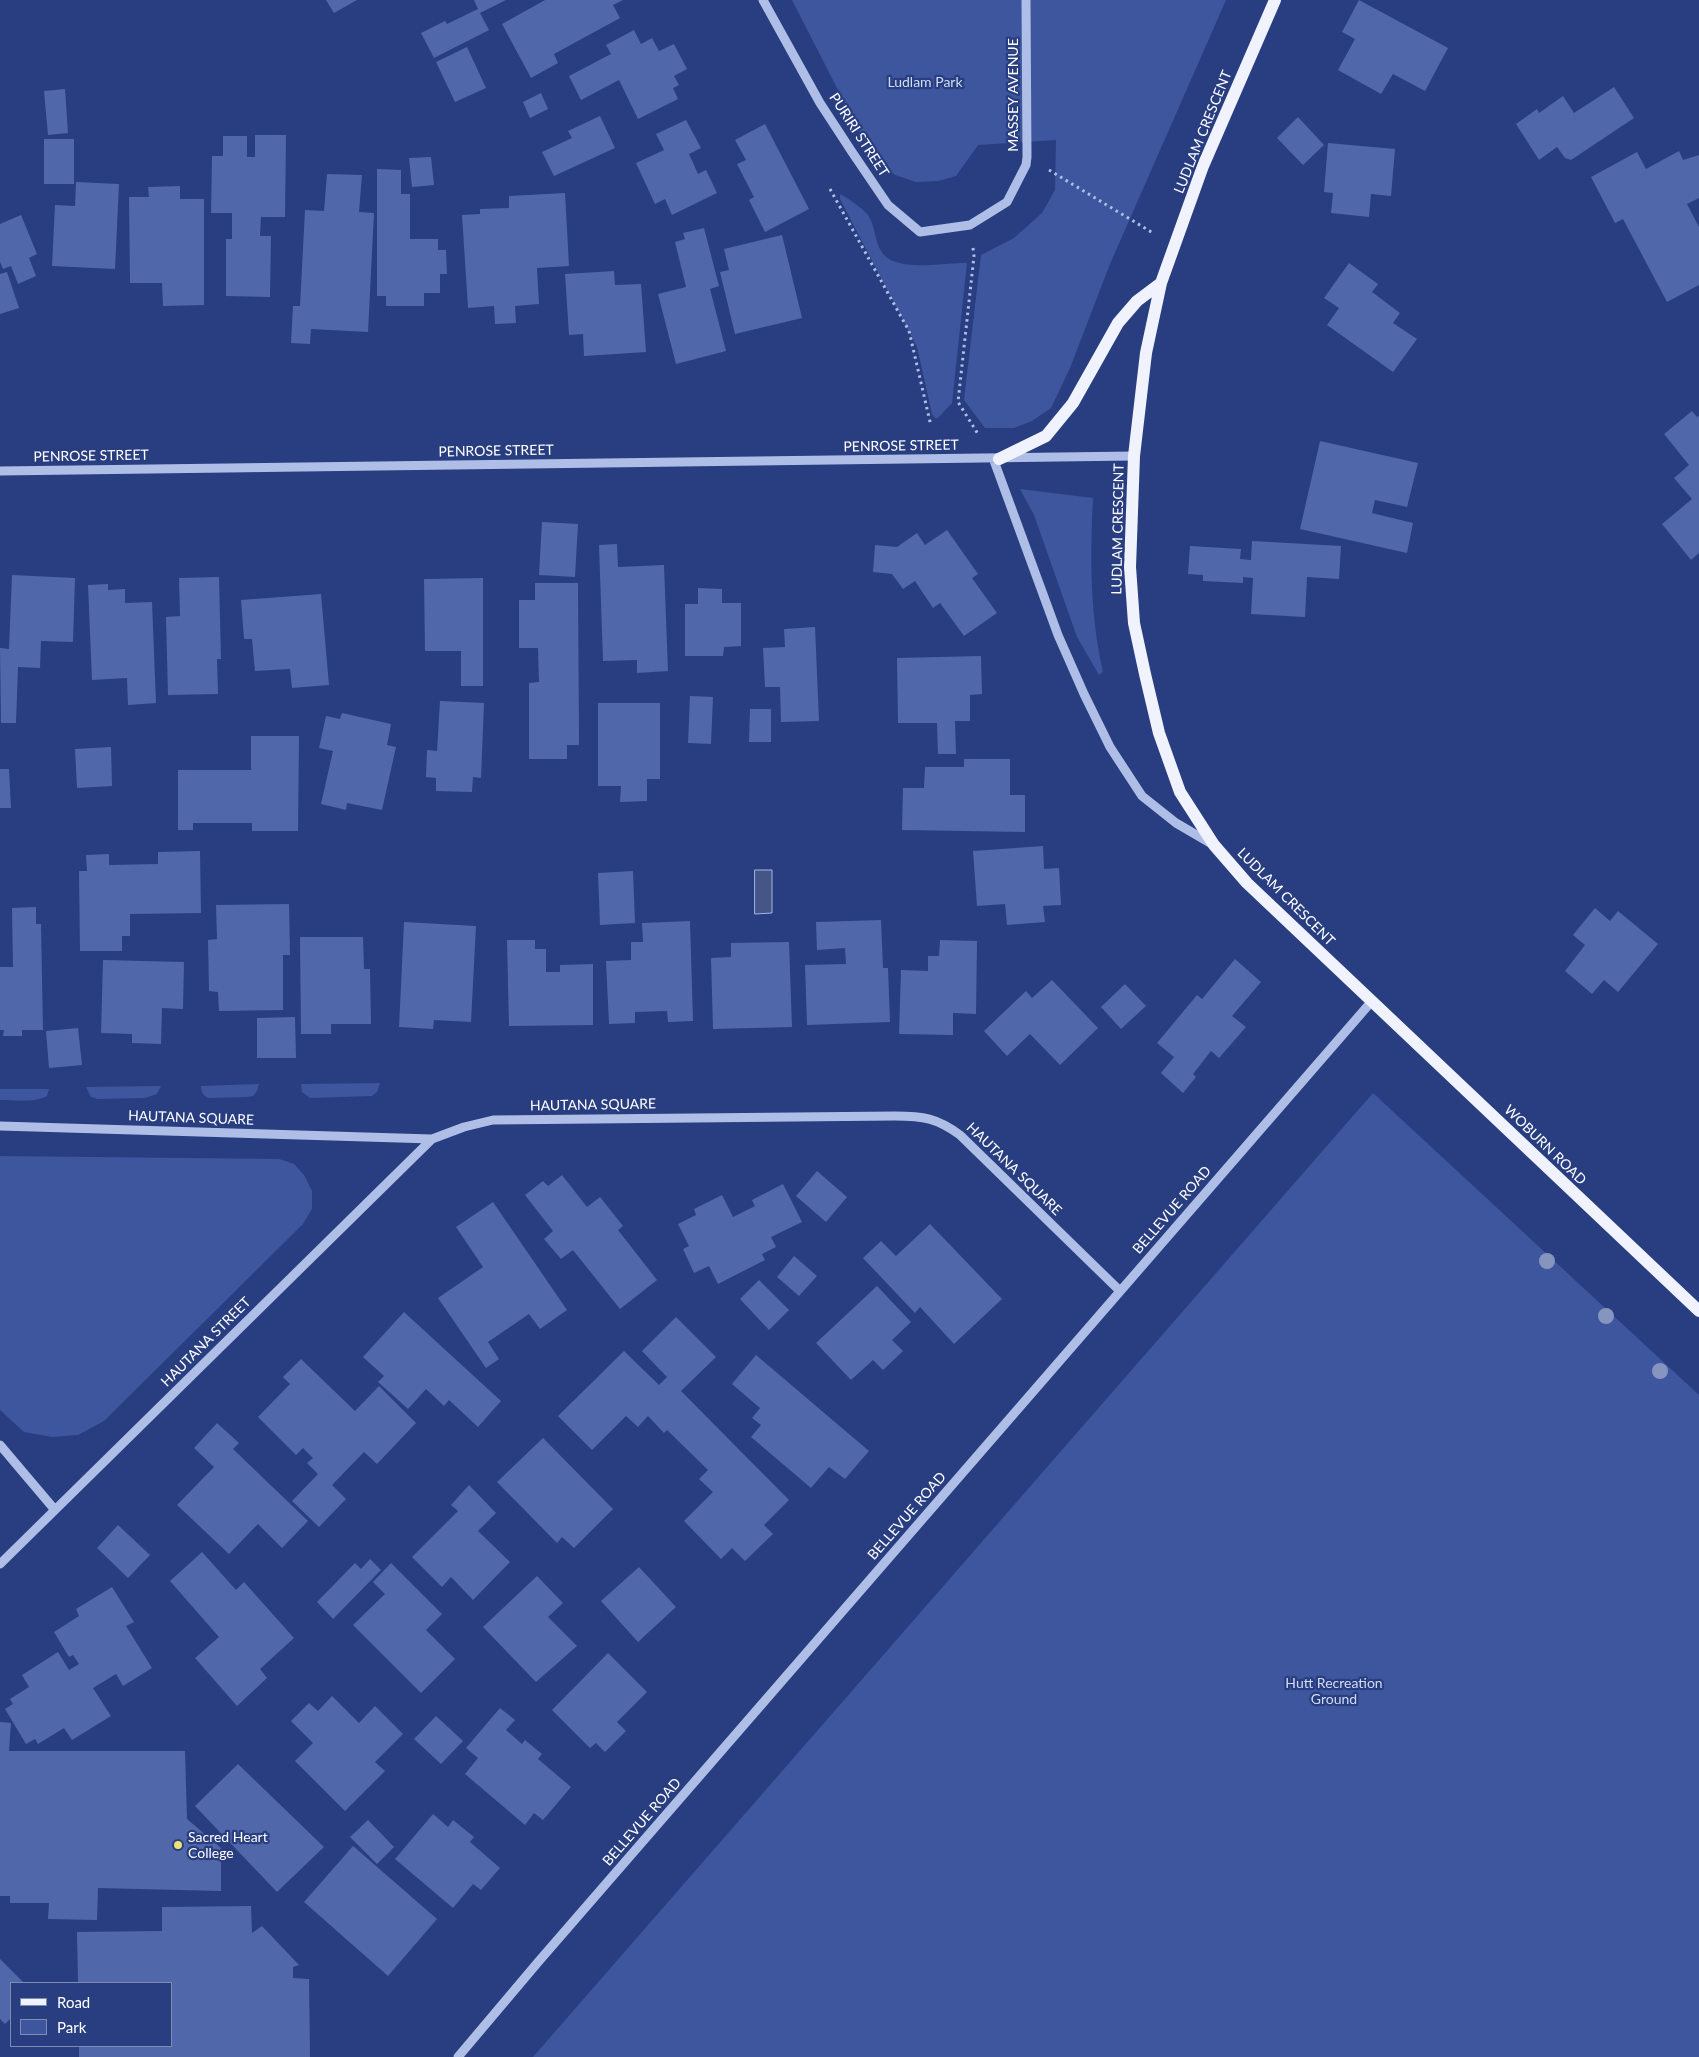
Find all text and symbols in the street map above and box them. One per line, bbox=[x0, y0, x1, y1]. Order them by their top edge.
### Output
street label: MASSEY AVENUE bbox=[1005, 38, 1021, 152]
street label: LUDLAM CRESCENT bbox=[1171, 68, 1235, 196]
park label: Ludlam Park bbox=[887, 74, 963, 90]
street label: PURIRI STREET bbox=[826, 90, 892, 180]
street label: PENROSE STREET bbox=[843, 437, 959, 455]
street label: PENROSE STREET bbox=[438, 442, 554, 460]
street label: PENROSE STREET bbox=[33, 447, 149, 465]
street label: LUDLAM CRESCENT bbox=[1108, 463, 1128, 595]
street label: LUDLAM CRESCENT bbox=[1234, 845, 1338, 949]
street label: HAUTANA SQUARE bbox=[530, 1096, 656, 1114]
street label: WOBURN ROAD bbox=[1500, 1102, 1590, 1188]
street label: HAUTANA SQUARE bbox=[128, 1107, 254, 1129]
street label: HAUTANA SQUARE bbox=[963, 1119, 1065, 1219]
street label: BELLEVUE ROAD bbox=[1129, 1163, 1215, 1257]
street label: HAUTANA STREET bbox=[158, 1294, 254, 1390]
street label: BELLEVUE ROAD bbox=[864, 1469, 950, 1563]
park label: Hutt Recreation Ground bbox=[1285, 1675, 1383, 1708]
street label: BELLEVUE ROAD bbox=[599, 1775, 685, 1869]
place label: Sacred Heart College bbox=[188, 1829, 268, 1861]
marker: Sacred Heart College bbox=[172, 1839, 184, 1851]
legend bbox=[10, 1982, 172, 2047]
text: Road bbox=[57, 1993, 90, 2011]
text: Park bbox=[57, 2018, 86, 2036]

